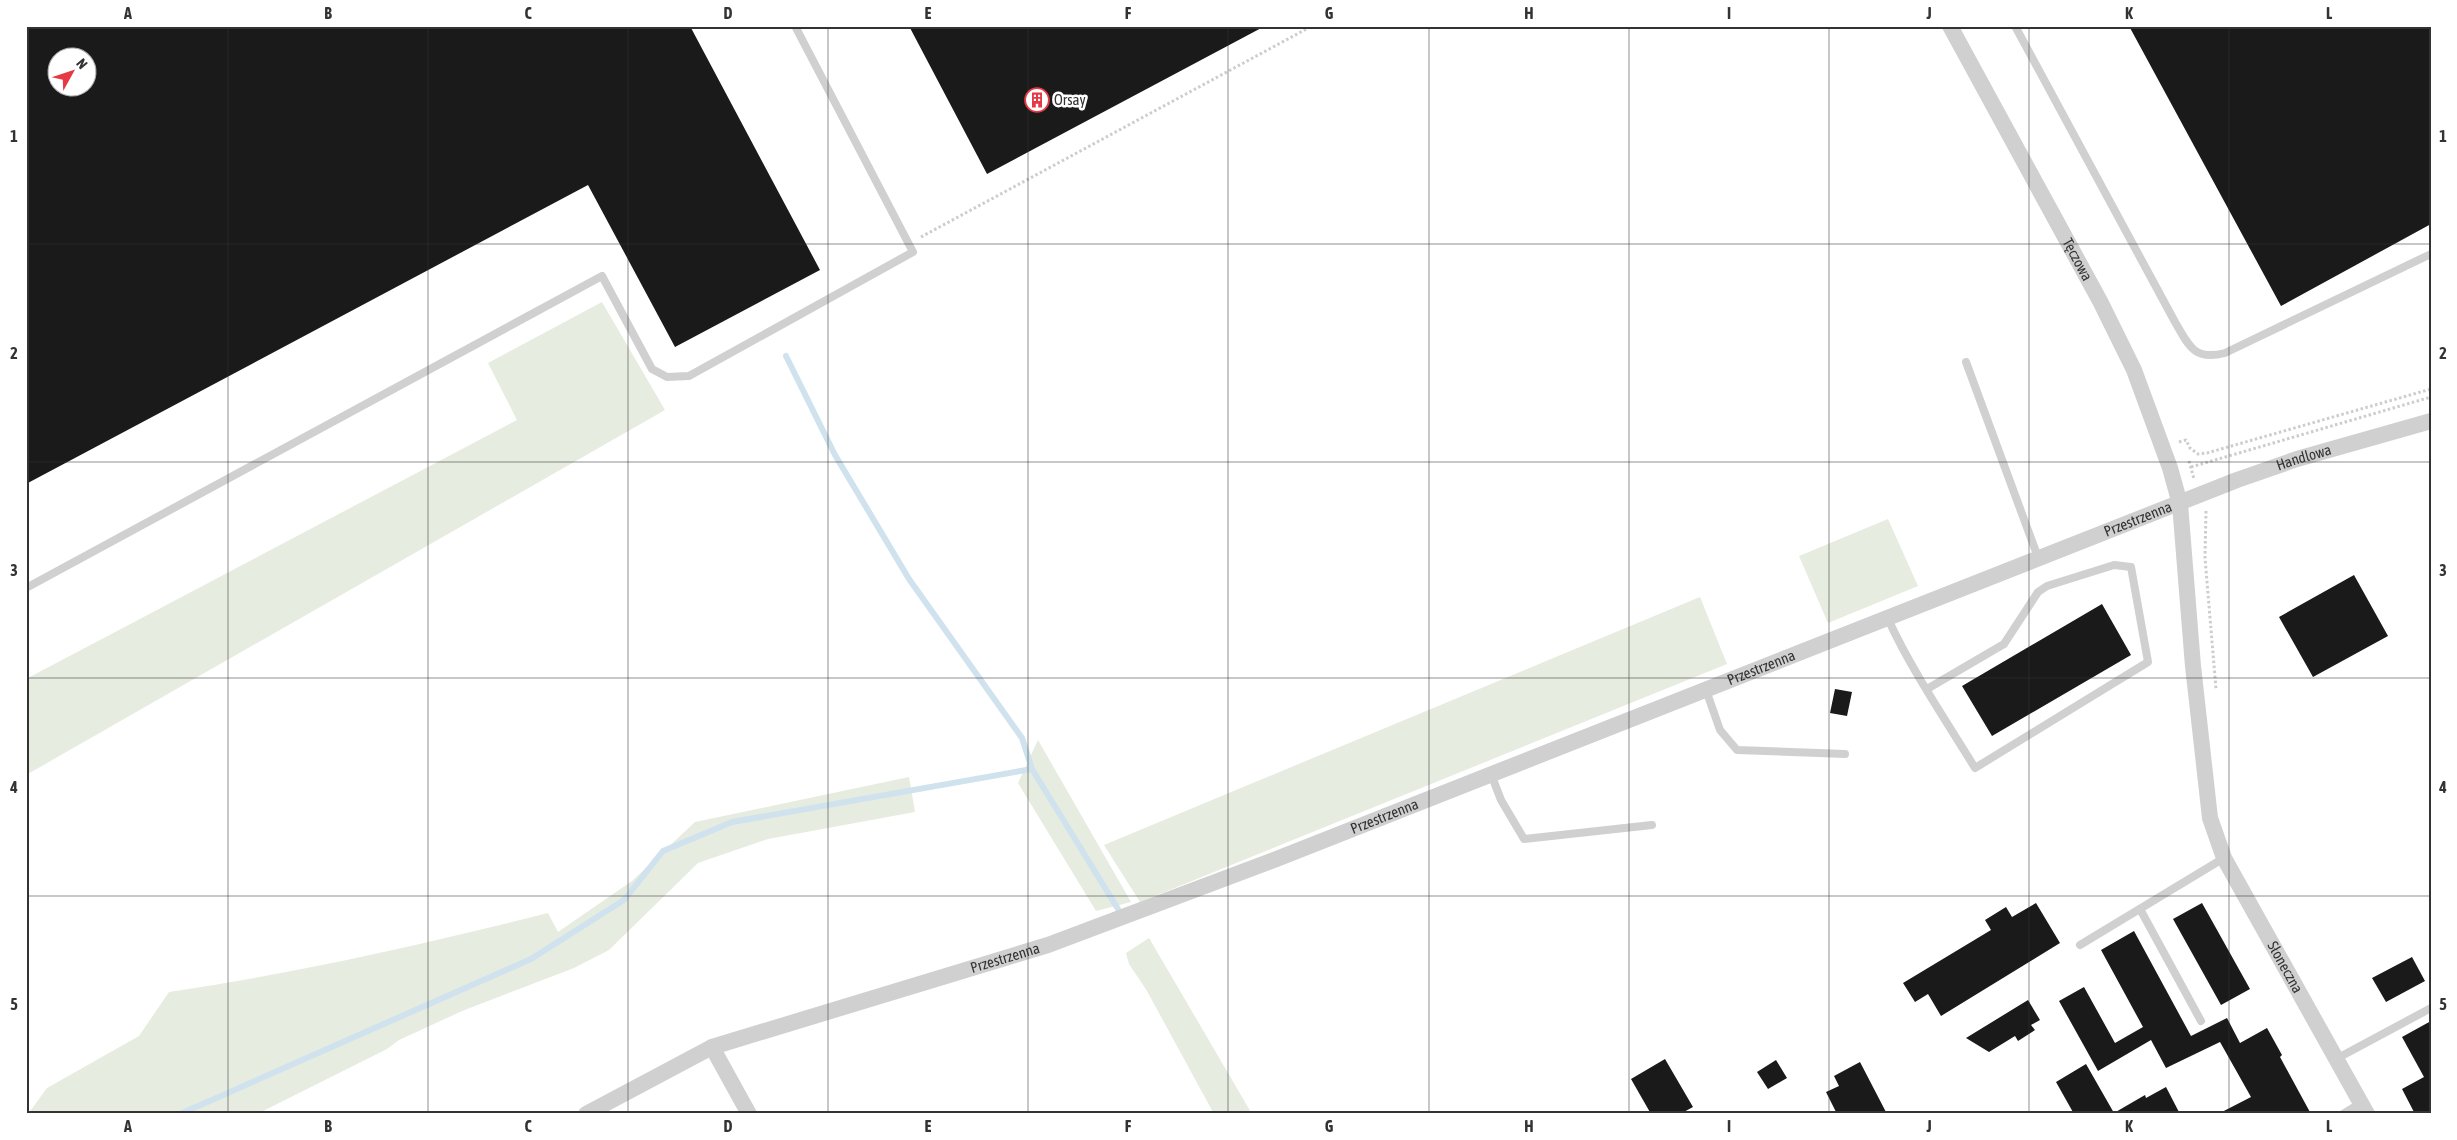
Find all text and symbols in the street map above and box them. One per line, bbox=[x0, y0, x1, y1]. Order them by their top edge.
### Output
text: A bbox=[123, 4, 132, 22]
text: B bbox=[324, 4, 332, 22]
text: C bbox=[524, 4, 532, 22]
text: D bbox=[724, 4, 733, 22]
text: E bbox=[925, 4, 932, 22]
text: F bbox=[1125, 4, 1132, 22]
text: G bbox=[1325, 4, 1334, 22]
text: H bbox=[1524, 4, 1534, 22]
text: I bbox=[1727, 4, 1731, 22]
text: J bbox=[1925, 4, 1932, 22]
text: K bbox=[2125, 4, 2133, 22]
text: L bbox=[2326, 4, 2333, 22]
north arrow bbox=[48, 48, 98, 98]
text: N bbox=[73, 55, 91, 72]
building icon: Orsay bbox=[1024, 87, 1050, 113]
place label: Orsay bbox=[1054, 91, 1086, 108]
text: 1 bbox=[10, 127, 18, 145]
text: 1 bbox=[2439, 127, 2447, 145]
street label: Tęczowa bbox=[2059, 235, 2096, 284]
text: 2 bbox=[10, 344, 18, 362]
text: 2 bbox=[2439, 344, 2447, 362]
street label: Handlowa bbox=[2274, 441, 2333, 474]
street label: Przestrzenna bbox=[2101, 498, 2174, 540]
text: 3 bbox=[10, 561, 18, 579]
text: 3 bbox=[2439, 561, 2447, 579]
street label: Przestrzenna bbox=[1725, 646, 1797, 688]
text: 4 bbox=[9, 778, 18, 796]
text: 4 bbox=[2438, 778, 2447, 796]
street label: Przestrzenna bbox=[1348, 795, 1421, 837]
street label: Słoneczna bbox=[2264, 938, 2307, 996]
street label: Przestrzenna bbox=[968, 939, 1042, 976]
text: 5 bbox=[10, 995, 18, 1013]
text: 5 bbox=[2439, 995, 2447, 1013]
text: A bbox=[123, 1117, 132, 1135]
text: B bbox=[324, 1117, 332, 1135]
text: C bbox=[524, 1117, 532, 1135]
text: D bbox=[724, 1117, 733, 1135]
text: E bbox=[925, 1117, 932, 1135]
text: F bbox=[1125, 1117, 1132, 1135]
text: G bbox=[1325, 1117, 1334, 1135]
text: H bbox=[1524, 1117, 1534, 1135]
text: I bbox=[1727, 1117, 1731, 1135]
text: J bbox=[1925, 1117, 1932, 1135]
text: K bbox=[2125, 1117, 2133, 1135]
text: L bbox=[2326, 1117, 2333, 1135]

